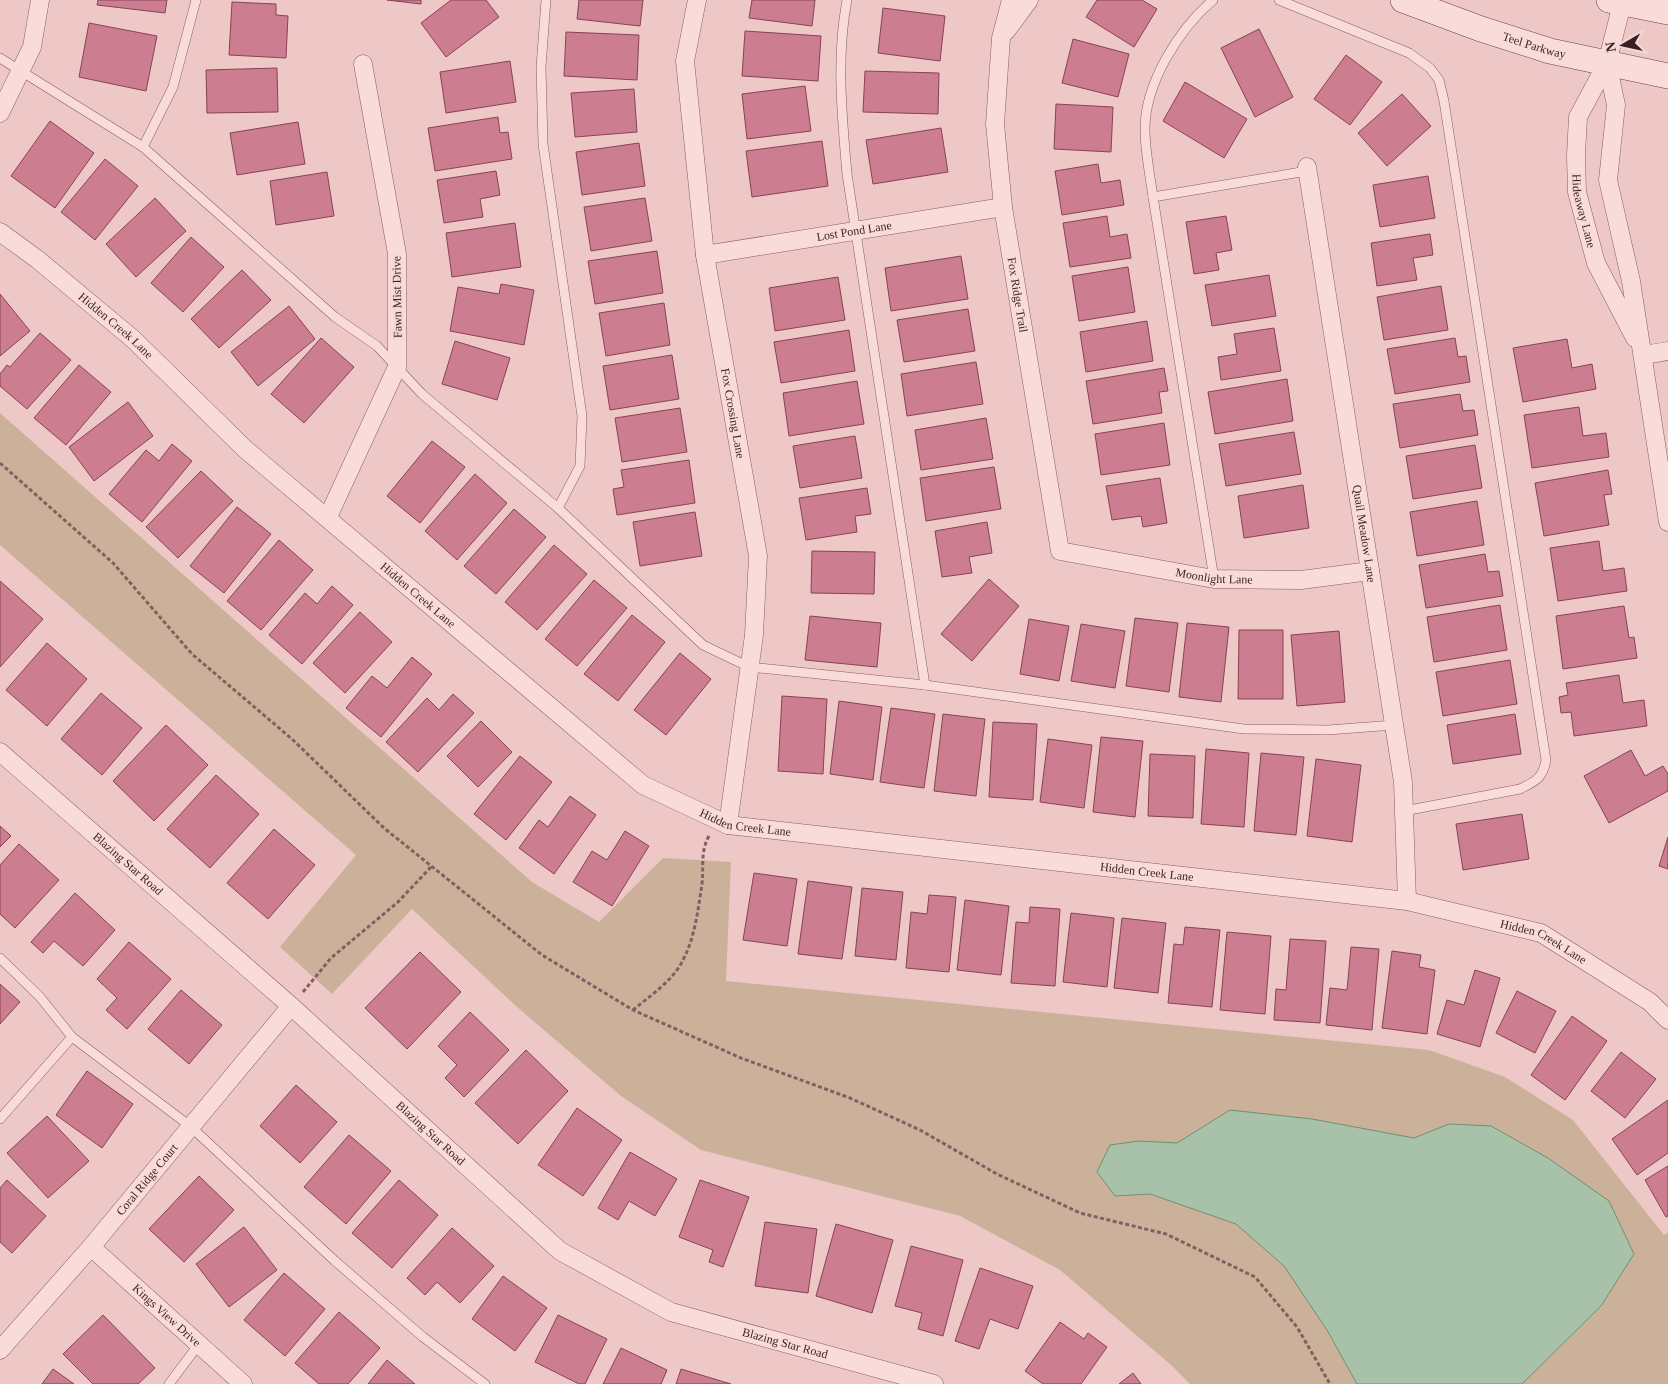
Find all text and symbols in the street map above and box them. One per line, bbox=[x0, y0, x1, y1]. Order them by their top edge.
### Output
north arrow bbox=[1598, 20, 1648, 70]
street label: Teel Parkway bbox=[1501, 29, 1567, 61]
text: N bbox=[1602, 41, 1619, 53]
street label: Hideaway Lane bbox=[1570, 174, 1599, 249]
street label: Lost Pond Lane bbox=[815, 218, 893, 244]
street label: Fawn Mist Drive bbox=[389, 256, 405, 338]
street label: Fox Ridge Trail bbox=[1004, 256, 1031, 334]
street label: Hidden Creek Lane bbox=[76, 290, 156, 362]
street label: Fox Crossing Lane bbox=[718, 367, 748, 460]
street label: Quail Meadow Lane bbox=[1350, 484, 1379, 583]
street label: Hidden Creek Lane bbox=[377, 559, 458, 631]
street label: Moonlight Lane bbox=[1174, 565, 1253, 586]
street label: Hidden Creek Lane bbox=[697, 806, 792, 839]
street label: Blazing Star Road bbox=[90, 830, 166, 898]
street label: Hidden Creek Lane bbox=[1099, 860, 1194, 884]
street label: Hidden Creek Lane bbox=[1499, 917, 1589, 967]
street label: Blazing Star Road bbox=[393, 1098, 468, 1168]
street label: Coral Ridge Court bbox=[113, 1141, 181, 1218]
street label: Kings View Drive bbox=[130, 1281, 204, 1350]
street label: Blazing Star Road bbox=[741, 1325, 829, 1362]

